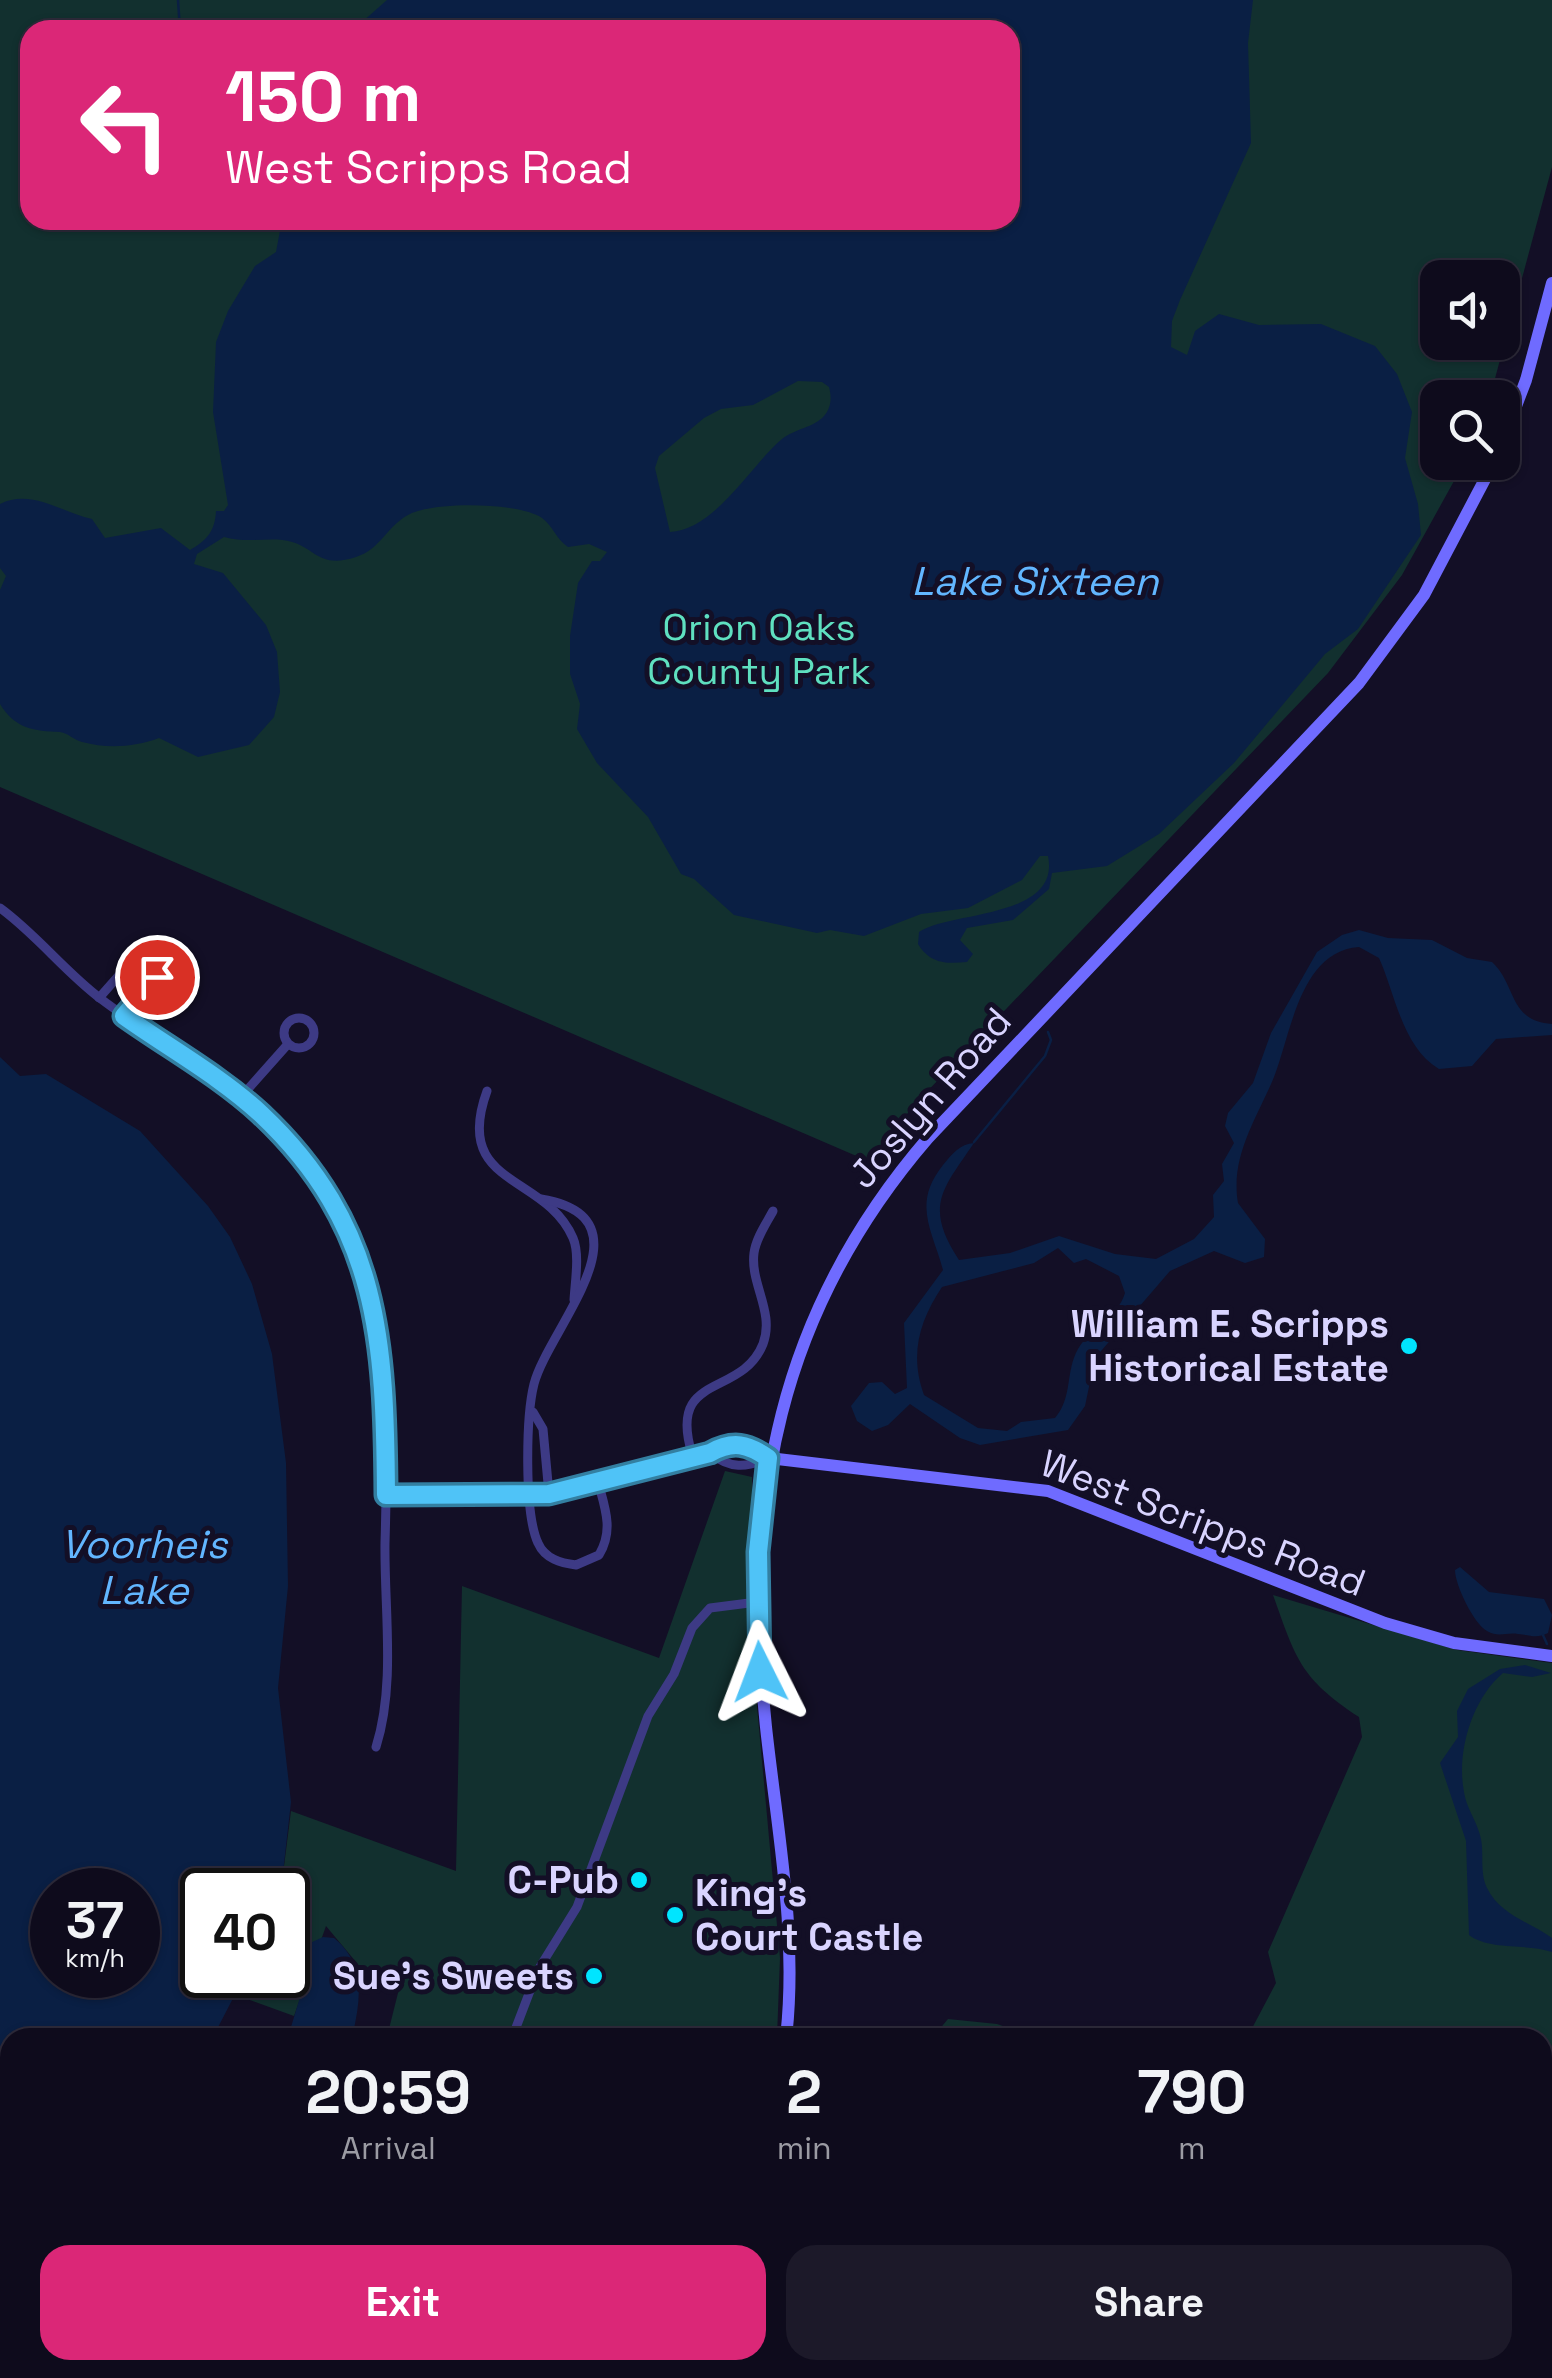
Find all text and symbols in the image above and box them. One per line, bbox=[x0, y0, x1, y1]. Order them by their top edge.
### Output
text: 150 m bbox=[225, 52, 422, 141]
icon: left bbox=[60, 60, 190, 190]
text: West Scripps Road bbox=[225, 139, 632, 196]
map controls bbox=[1420, 260, 1520, 480]
button: sound bbox=[1420, 260, 1520, 360]
button: search bbox=[1420, 380, 1520, 480]
water label: Lake Sixteen bbox=[912, 556, 1160, 607]
park label: Orion Oaks County Park bbox=[647, 603, 871, 695]
pin bbox=[115, 935, 200, 1020]
icon: arrive bbox=[130, 950, 185, 1005]
street label: Joslyn Road bbox=[838, 998, 1022, 1198]
place label: William E. Scripps Historical Estate bbox=[1071, 1300, 1389, 1392]
marker: William E. Scripps Historical Estate bbox=[1398, 1335, 1420, 1357]
street label: West Scripps Road bbox=[1034, 1439, 1372, 1607]
water label: Voorheis Lake bbox=[61, 1519, 229, 1616]
position arrow bbox=[708, 1620, 812, 1724]
place label: C-Pub bbox=[508, 1856, 619, 1904]
speed limit sign: 40 bbox=[180, 1868, 310, 1998]
marker: C-Pub bbox=[628, 1869, 650, 1891]
place label: King's Court Castle bbox=[695, 1869, 923, 1961]
text: 37 bbox=[66, 1889, 124, 1953]
marker: King's Court Castle bbox=[664, 1904, 686, 1926]
text: km/h bbox=[65, 1942, 125, 1974]
place label: Sue's Sweets bbox=[333, 1952, 574, 2000]
marker: Sue's Sweets bbox=[583, 1965, 605, 1987]
text: 20:59 bbox=[306, 2054, 471, 2131]
text: 2 bbox=[786, 2054, 822, 2131]
text: 790 bbox=[1137, 2054, 1246, 2131]
text: Arrival bbox=[341, 2128, 436, 2168]
text: min bbox=[777, 2128, 832, 2168]
text: m bbox=[1178, 2128, 1206, 2168]
button: Exit bbox=[40, 2245, 766, 2360]
button: Share bbox=[786, 2245, 1512, 2360]

